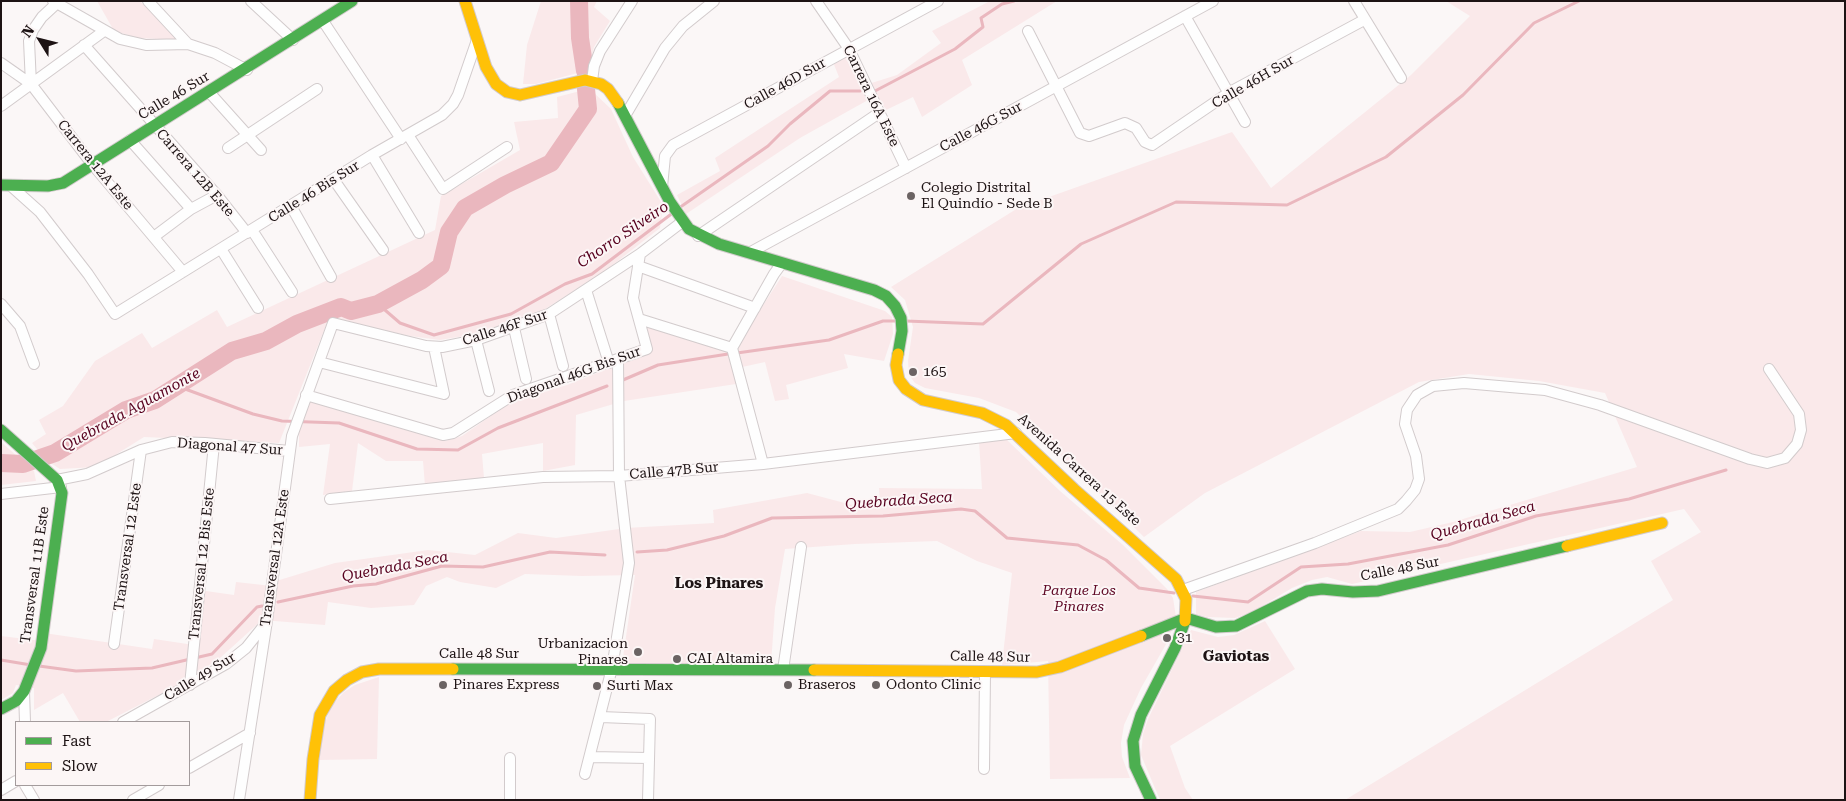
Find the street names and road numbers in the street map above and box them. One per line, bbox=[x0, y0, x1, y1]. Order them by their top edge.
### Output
street label: Carrera 16A Este bbox=[839, 42, 903, 150]
street label: Calle 46H Sur bbox=[1209, 52, 1297, 112]
street label: Calle 46D Sur bbox=[741, 55, 829, 113]
street label: Calle 46 Sur bbox=[135, 68, 213, 124]
street label: Calle 46G Sur bbox=[937, 98, 1025, 156]
street label: Carrera 12A Este bbox=[54, 117, 136, 213]
street label: Carrera 12B Este bbox=[152, 126, 238, 220]
street label: Calle 46 Bis Sur bbox=[265, 157, 363, 227]
street label: Calle 46F Sur bbox=[460, 306, 550, 350]
street label: Diagonal 46G Bis Sur bbox=[505, 343, 643, 407]
street label: Avenida Carrera 15 Este bbox=[1014, 410, 1144, 530]
street label: Diagonal 47 Sur bbox=[177, 435, 283, 459]
street label: Calle 47B Sur bbox=[629, 459, 719, 483]
street label: Transversal 12 Este bbox=[111, 482, 145, 612]
street label: Transversal 12 Bis Este bbox=[186, 487, 218, 641]
street label: Transversal 12A Este bbox=[257, 488, 293, 628]
street label: Transversal 11B Este bbox=[17, 505, 53, 645]
street label: Calle 48 Sur bbox=[1359, 553, 1441, 585]
street label: Calle 48 Sur bbox=[439, 646, 519, 662]
street label: Calle 48 Sur bbox=[950, 648, 1030, 666]
street label: Calle 49 Sur bbox=[161, 649, 239, 705]

